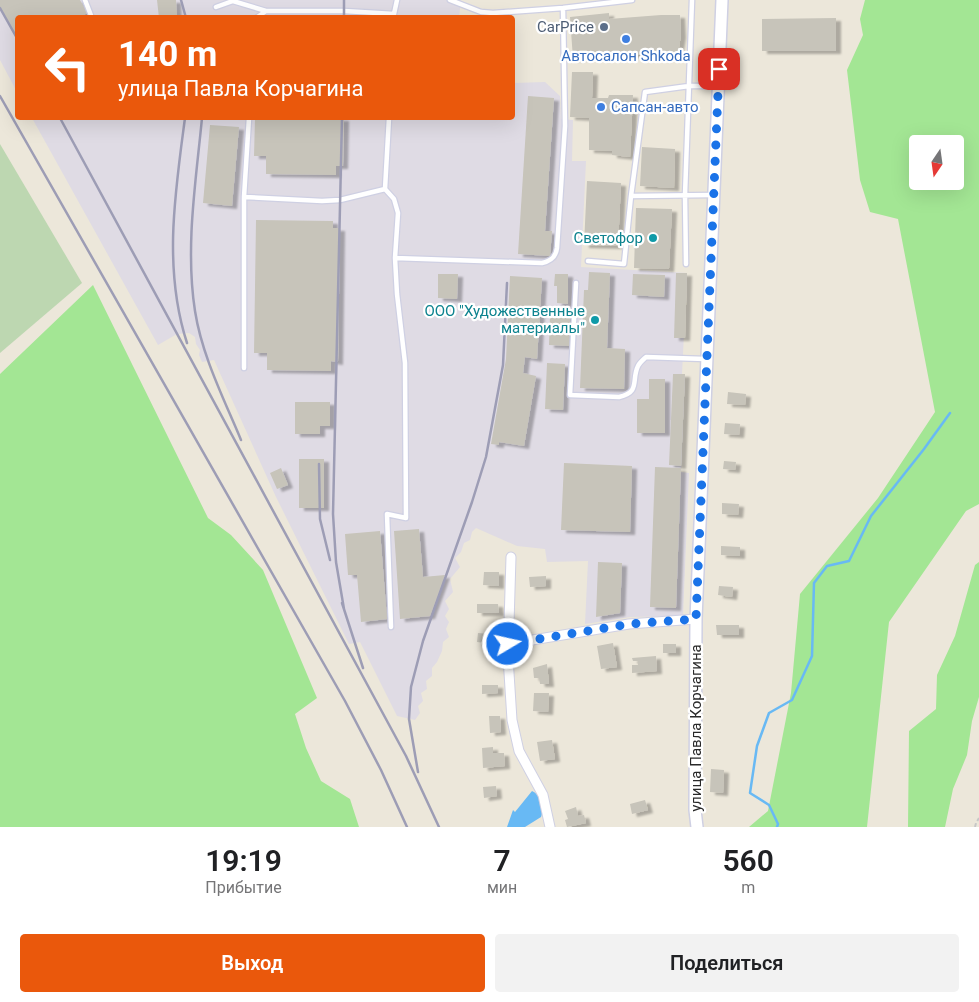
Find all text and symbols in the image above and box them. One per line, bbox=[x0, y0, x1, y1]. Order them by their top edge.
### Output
place label: CarPrice bbox=[537, 18, 594, 36]
marker: CarPrice bbox=[598, 21, 610, 33]
marker: Автосалон Shkoda bbox=[620, 33, 632, 45]
text: 140 m bbox=[118, 34, 217, 75]
icon: left bbox=[35, 35, 100, 100]
place label: Автосалон Shkoda bbox=[561, 47, 691, 65]
pin bbox=[698, 48, 740, 90]
icon: arrive bbox=[705, 55, 733, 83]
text: улица Павла Корчагина bbox=[118, 76, 364, 101]
place label: Сапсан-авто bbox=[611, 98, 699, 116]
marker: Сапсан-авто bbox=[595, 101, 607, 113]
north arrow bbox=[909, 135, 964, 190]
map controls bbox=[909, 135, 964, 190]
place label: Светофор bbox=[573, 229, 643, 247]
marker: Светофор bbox=[647, 232, 659, 244]
place label: ООО "Художественные материалы" bbox=[424, 302, 585, 337]
marker: ООО "Художественные материалы" bbox=[589, 314, 601, 326]
position arrow bbox=[481, 617, 533, 669]
street label: улица Павла Корчагина bbox=[687, 644, 705, 812]
text: 19:19 bbox=[205, 843, 282, 878]
text: 7 bbox=[494, 843, 511, 878]
text: 560 bbox=[722, 843, 774, 878]
text: Прибытие bbox=[205, 878, 282, 897]
text: мин bbox=[487, 878, 517, 897]
text: m bbox=[741, 878, 755, 897]
button: Выход bbox=[20, 934, 485, 992]
button: Поделиться bbox=[495, 934, 959, 992]

